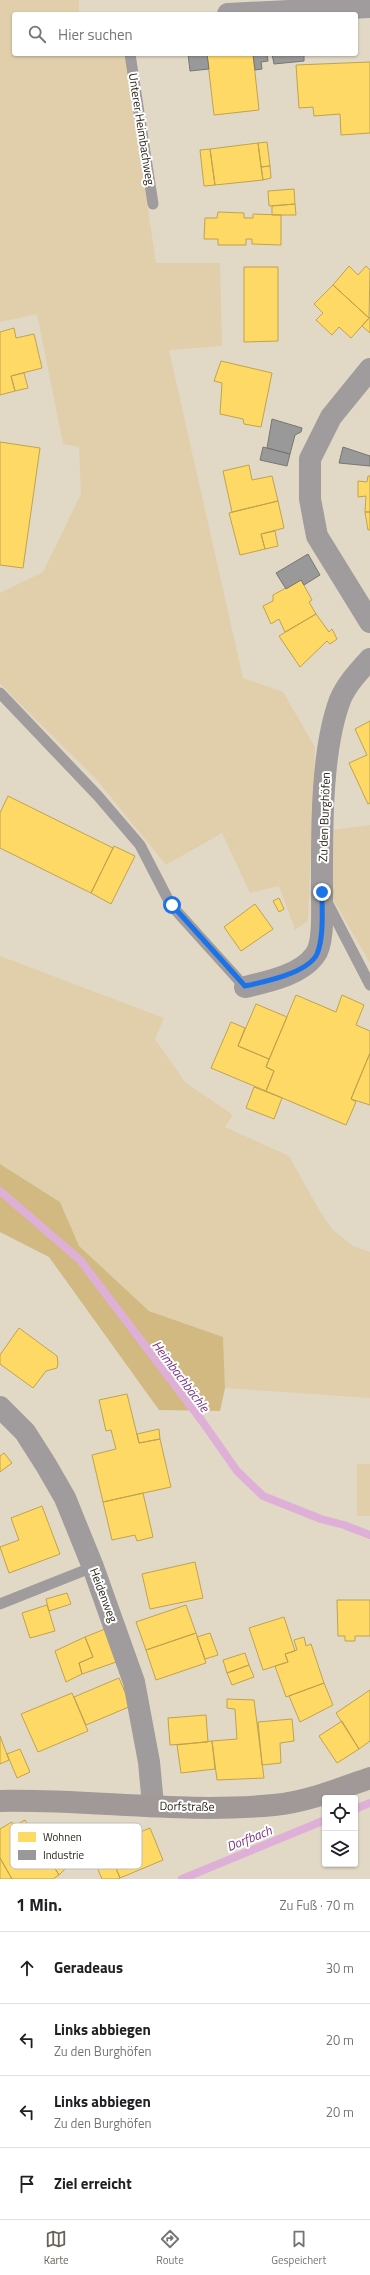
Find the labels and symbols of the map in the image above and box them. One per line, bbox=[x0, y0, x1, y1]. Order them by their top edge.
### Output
street label: Unterer Heimbachweg bbox=[124, 72, 160, 186]
street label: Zu den Burghöfen bbox=[313, 772, 335, 862]
route end bbox=[313, 883, 331, 901]
route start bbox=[163, 896, 181, 914]
water label: Heimbachbächle bbox=[147, 1336, 215, 1417]
street label: Heidenweg bbox=[85, 1565, 123, 1625]
street label: Dorfstraße bbox=[159, 1796, 215, 1816]
water label: Dorfbach bbox=[223, 1820, 275, 1856]
legend bbox=[10, 1823, 142, 1869]
text: Wohnen bbox=[43, 1829, 82, 1845]
text: Industrie bbox=[43, 1847, 84, 1863]

